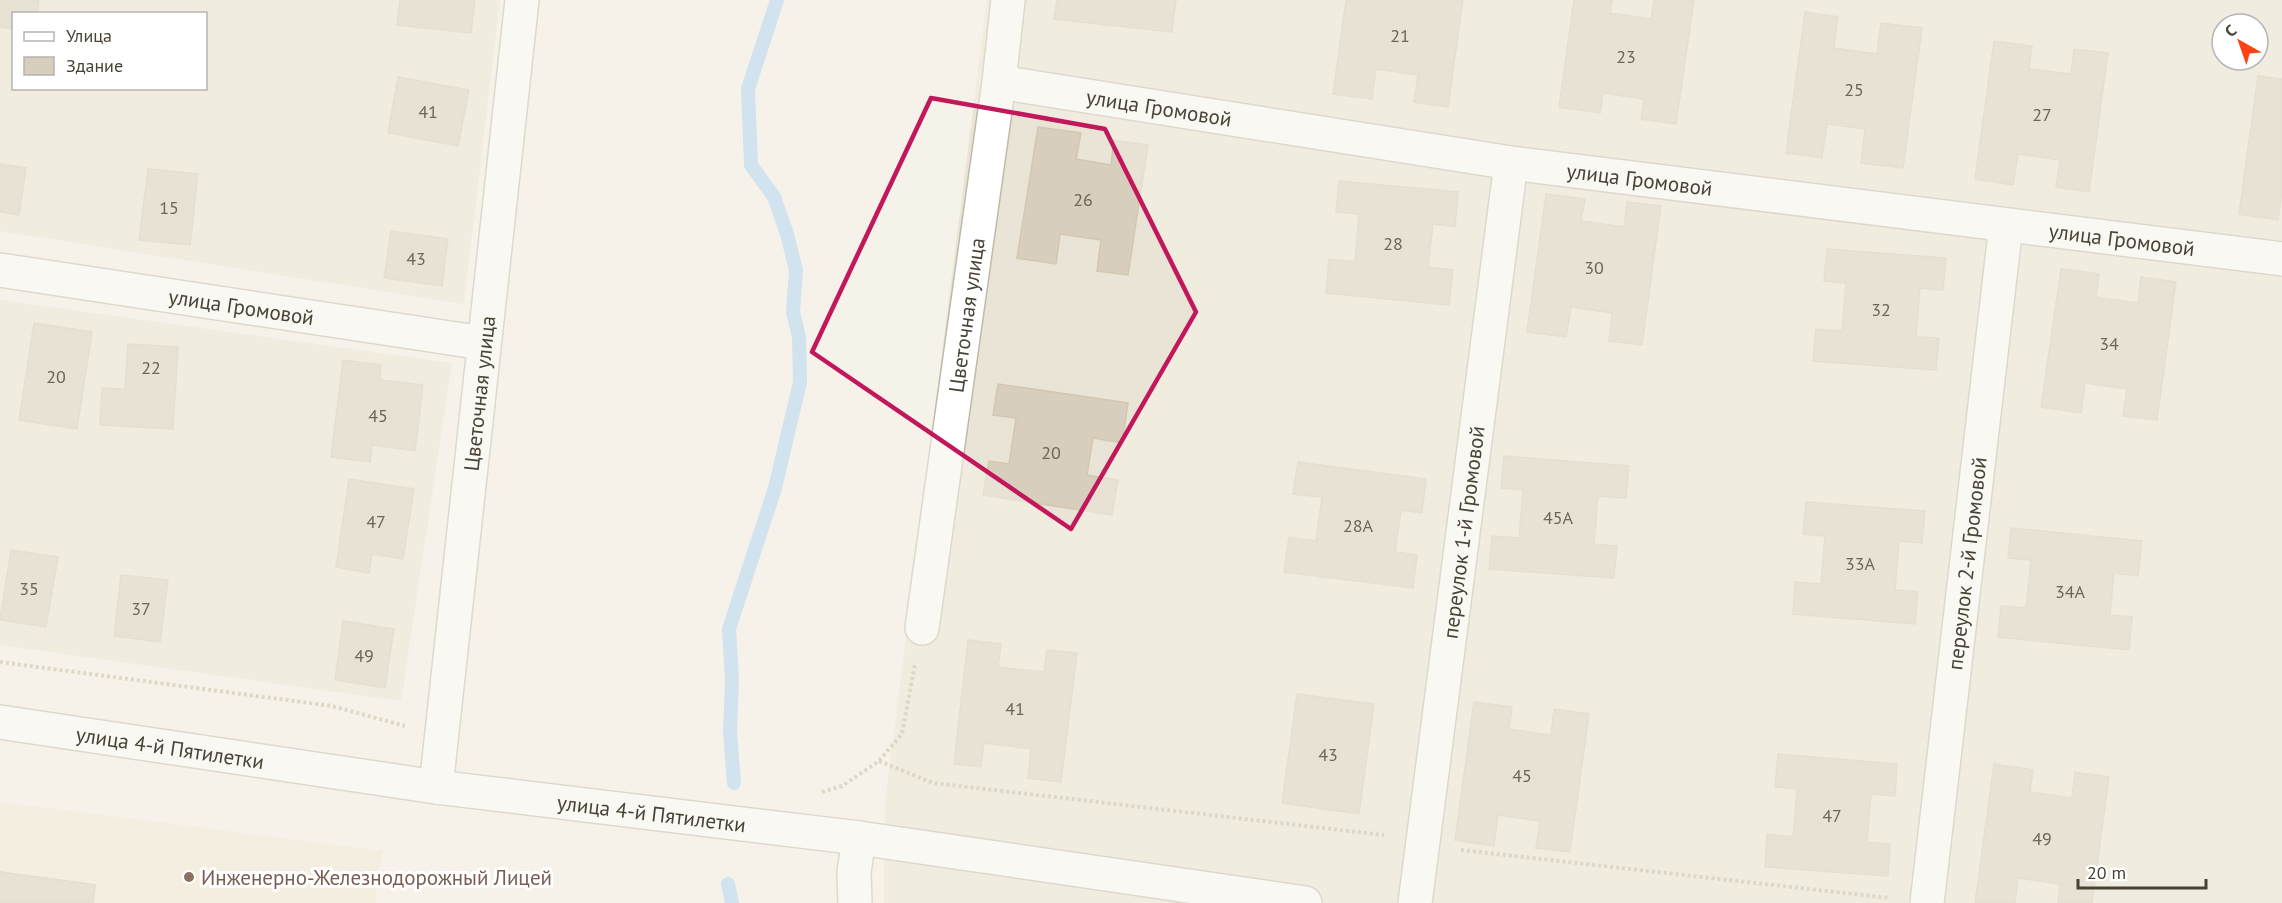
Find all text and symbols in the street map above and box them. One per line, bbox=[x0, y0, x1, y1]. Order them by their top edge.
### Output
legend bbox=[12, 12, 207, 90]
north arrow bbox=[2210, 12, 2270, 72]
text: С bbox=[2221, 20, 2240, 41]
text: Улица bbox=[66, 24, 112, 47]
house number: 21 bbox=[1390, 24, 1410, 47]
house number: 23 bbox=[1616, 45, 1636, 68]
text: Здание bbox=[66, 54, 123, 77]
house number: 25 bbox=[1844, 78, 1864, 101]
street label: улица Громовой bbox=[1084, 83, 1234, 132]
house number: 41 bbox=[418, 100, 438, 123]
house number: 27 bbox=[2032, 103, 2052, 126]
street label: улица Громовой bbox=[1565, 157, 1714, 201]
house number: 26 bbox=[1073, 188, 1093, 211]
house number: 15 bbox=[159, 196, 179, 219]
street label: улица Громовой bbox=[2047, 217, 2196, 262]
house number: 28 bbox=[1383, 232, 1403, 255]
street label: Цветочная улица bbox=[942, 236, 990, 394]
house number: 43 bbox=[406, 247, 426, 270]
house number: 30 bbox=[1584, 256, 1604, 279]
street label: улица Громовой bbox=[167, 282, 316, 331]
house number: 32 bbox=[1871, 298, 1891, 321]
street label: Цветочная улица bbox=[457, 314, 501, 472]
house number: 34 bbox=[2099, 332, 2119, 355]
house number: 22 bbox=[141, 356, 161, 379]
house number: 20 bbox=[46, 365, 66, 388]
house number: 45 bbox=[368, 404, 388, 427]
street label: переулок 1-й Громовой bbox=[1436, 424, 1490, 640]
house number: 20 bbox=[1041, 441, 1061, 464]
street label: переулок 2-й Громовой bbox=[1941, 455, 1992, 671]
house number: 45А bbox=[1543, 506, 1574, 529]
house number: 47 bbox=[366, 510, 386, 533]
house number: 28А bbox=[1343, 514, 1374, 537]
house number: 33А bbox=[1845, 552, 1876, 575]
house number: 35 bbox=[19, 577, 39, 600]
house number: 34А bbox=[2055, 580, 2086, 603]
house number: 37 bbox=[131, 597, 151, 620]
house number: 49 bbox=[354, 644, 374, 667]
house number: 41 bbox=[1005, 697, 1025, 720]
street label: улица 4-й Пятилетки bbox=[74, 720, 266, 775]
house number: 43 bbox=[1318, 743, 1338, 766]
house number: 45 bbox=[1512, 764, 1532, 787]
street label: улица 4-й Пятилетки bbox=[556, 788, 748, 838]
house number: 47 bbox=[1822, 804, 1842, 827]
house number: 49 bbox=[2032, 827, 2052, 850]
scale bar bbox=[2078, 852, 2206, 890]
text: 20 m bbox=[2087, 861, 2126, 884]
place label: Инженерно-Железнодорожный Лицей bbox=[201, 864, 552, 891]
marker: Инженерно-Железнодорожный Лицей bbox=[182, 870, 196, 884]

